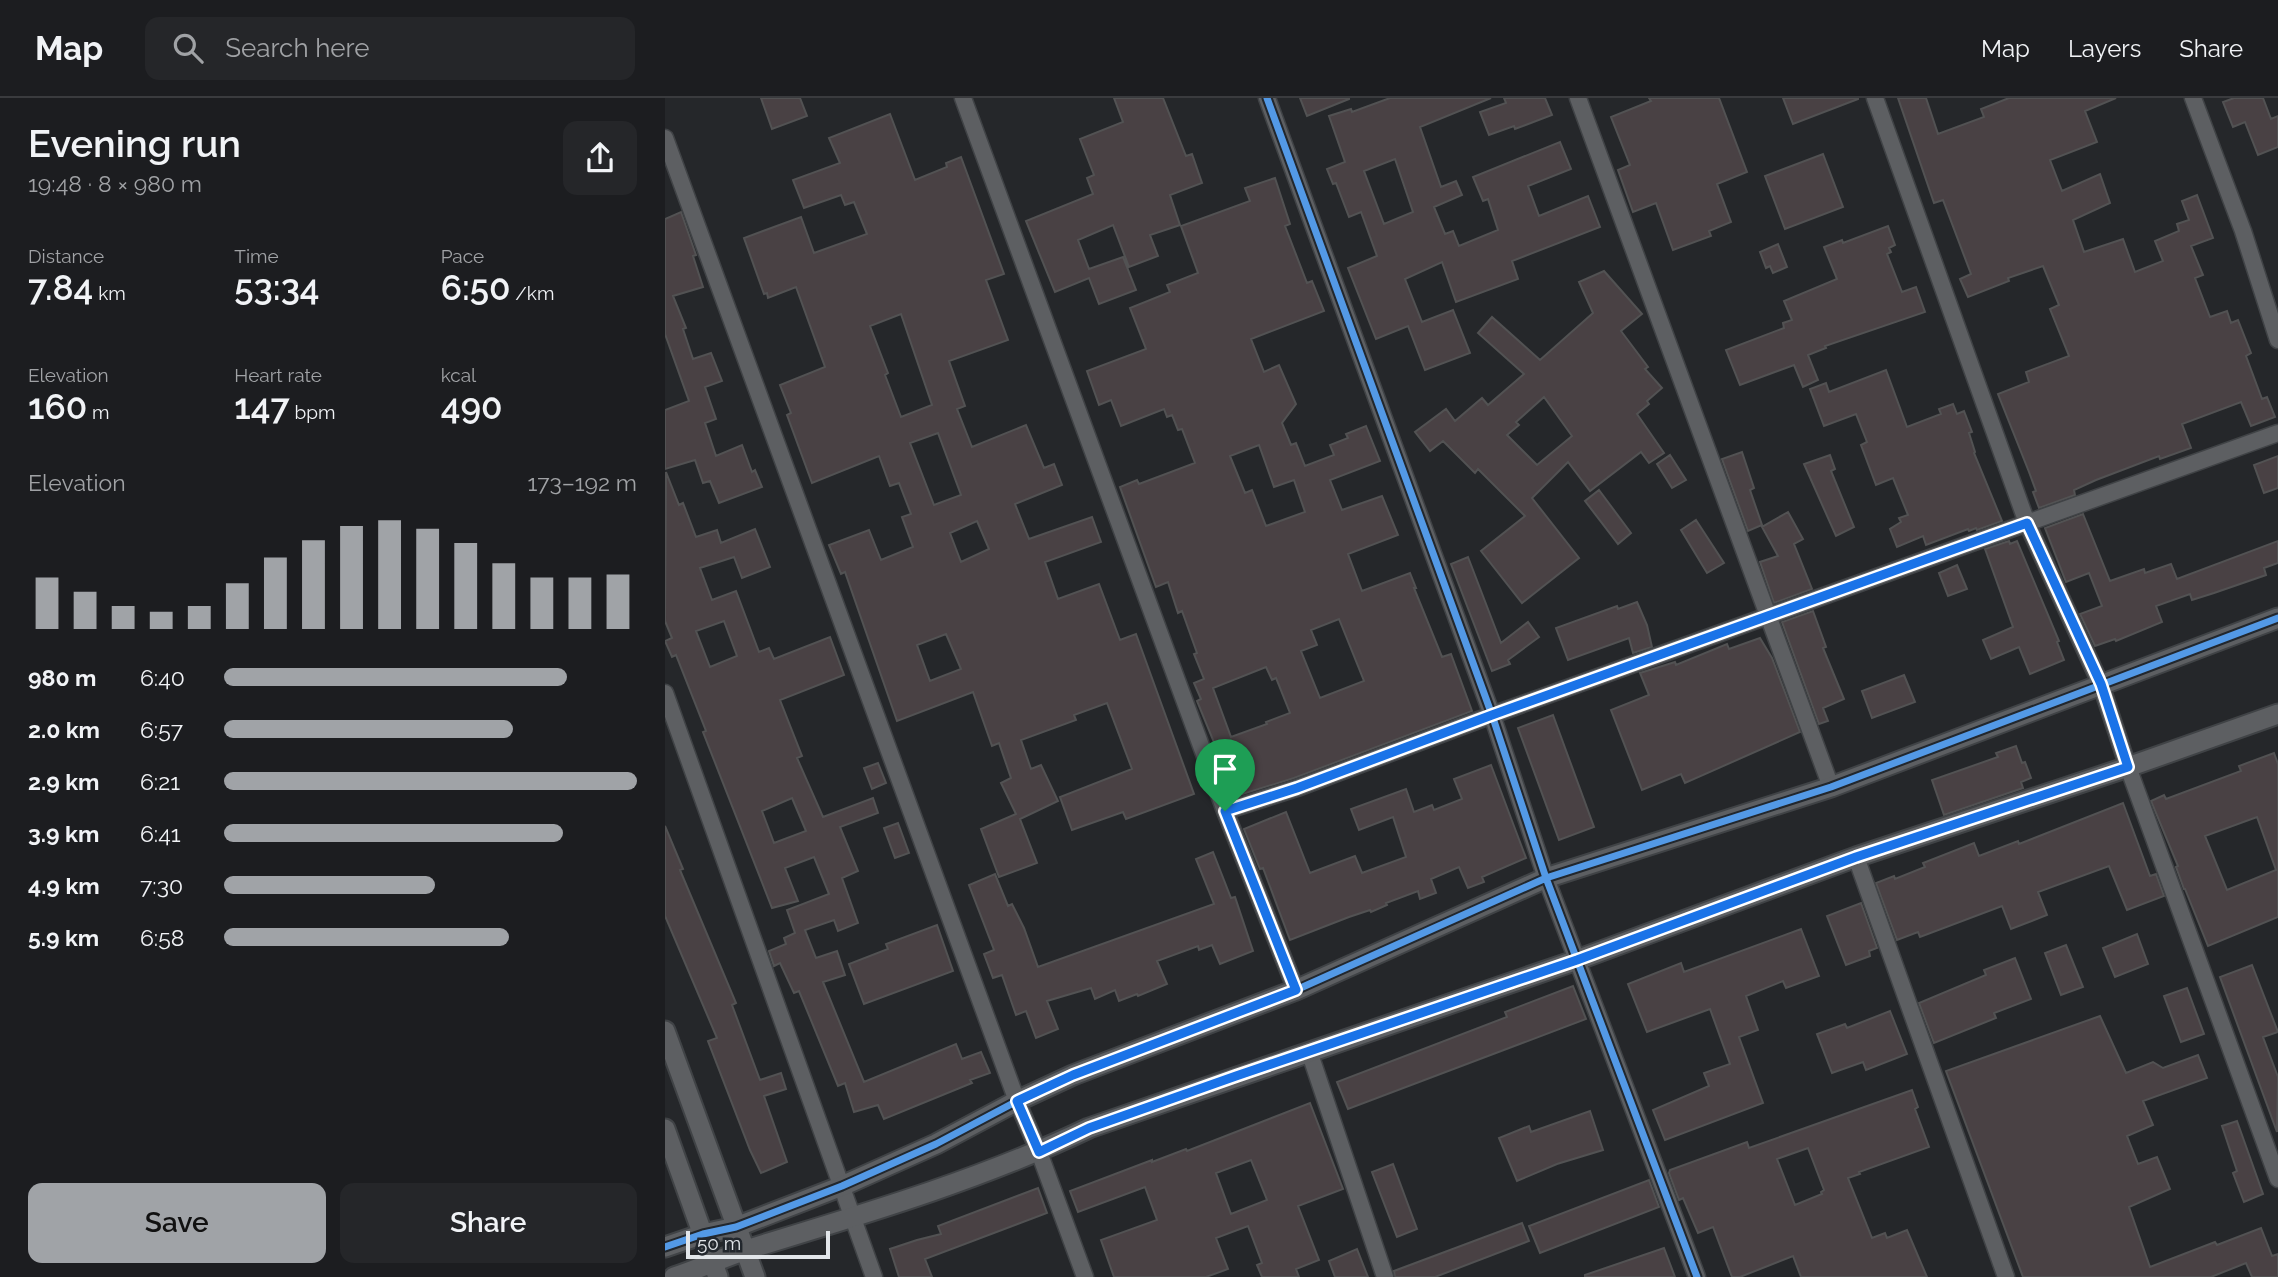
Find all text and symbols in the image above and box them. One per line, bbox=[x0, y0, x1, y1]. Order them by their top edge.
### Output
search box bbox=[145, 17, 635, 80]
text: Map bbox=[35, 29, 103, 68]
icon: search bbox=[169, 29, 207, 67]
text: Search here bbox=[225, 33, 370, 63]
text: Map bbox=[1981, 34, 2030, 63]
text: Layers bbox=[2068, 34, 2141, 63]
text: Share bbox=[2179, 34, 2243, 63]
text: Evening run bbox=[28, 121, 241, 166]
button: share bbox=[563, 121, 637, 195]
text: 19:48 · 8 × 980 m bbox=[28, 170, 202, 197]
text: Distance bbox=[28, 245, 104, 267]
text: Time bbox=[234, 245, 279, 267]
text: Pace bbox=[441, 245, 484, 267]
text: 7.84 bbox=[28, 267, 93, 308]
text: 53:34 bbox=[234, 267, 320, 308]
text: 6:50 bbox=[441, 267, 510, 308]
text: km bbox=[93, 282, 126, 304]
text: /km bbox=[510, 282, 554, 304]
text: Elevation bbox=[28, 364, 109, 386]
text: Heart rate bbox=[234, 364, 322, 386]
text: kcal bbox=[441, 364, 476, 386]
text: 160 bbox=[28, 386, 87, 427]
text: 147 bbox=[234, 386, 290, 427]
text: 490 bbox=[441, 386, 503, 427]
text: m bbox=[87, 401, 110, 423]
text: bpm bbox=[290, 401, 336, 423]
text: Elevation bbox=[28, 469, 126, 496]
text: 173–192 m bbox=[527, 469, 637, 496]
text: 980 m bbox=[28, 664, 97, 691]
text: 6:40 bbox=[140, 664, 185, 691]
text: 2.0 km bbox=[28, 716, 100, 743]
text: 6:57 bbox=[140, 716, 183, 743]
pin bbox=[1195, 739, 1255, 811]
icon: arrive bbox=[1206, 750, 1244, 788]
text: 2.9 km bbox=[28, 768, 99, 795]
text: 6:21 bbox=[140, 768, 180, 795]
text: 3.9 km bbox=[28, 820, 99, 847]
text: 6:41 bbox=[140, 820, 181, 847]
text: 4.9 km bbox=[28, 872, 100, 899]
text: 7:30 bbox=[140, 872, 183, 899]
text: 5.9 km bbox=[28, 924, 99, 951]
text: 6:58 bbox=[140, 924, 184, 951]
button: Save bbox=[28, 1183, 326, 1263]
button: Share bbox=[340, 1183, 637, 1263]
scale bar bbox=[686, 1228, 829, 1260]
text: 50 m bbox=[697, 1232, 741, 1254]

